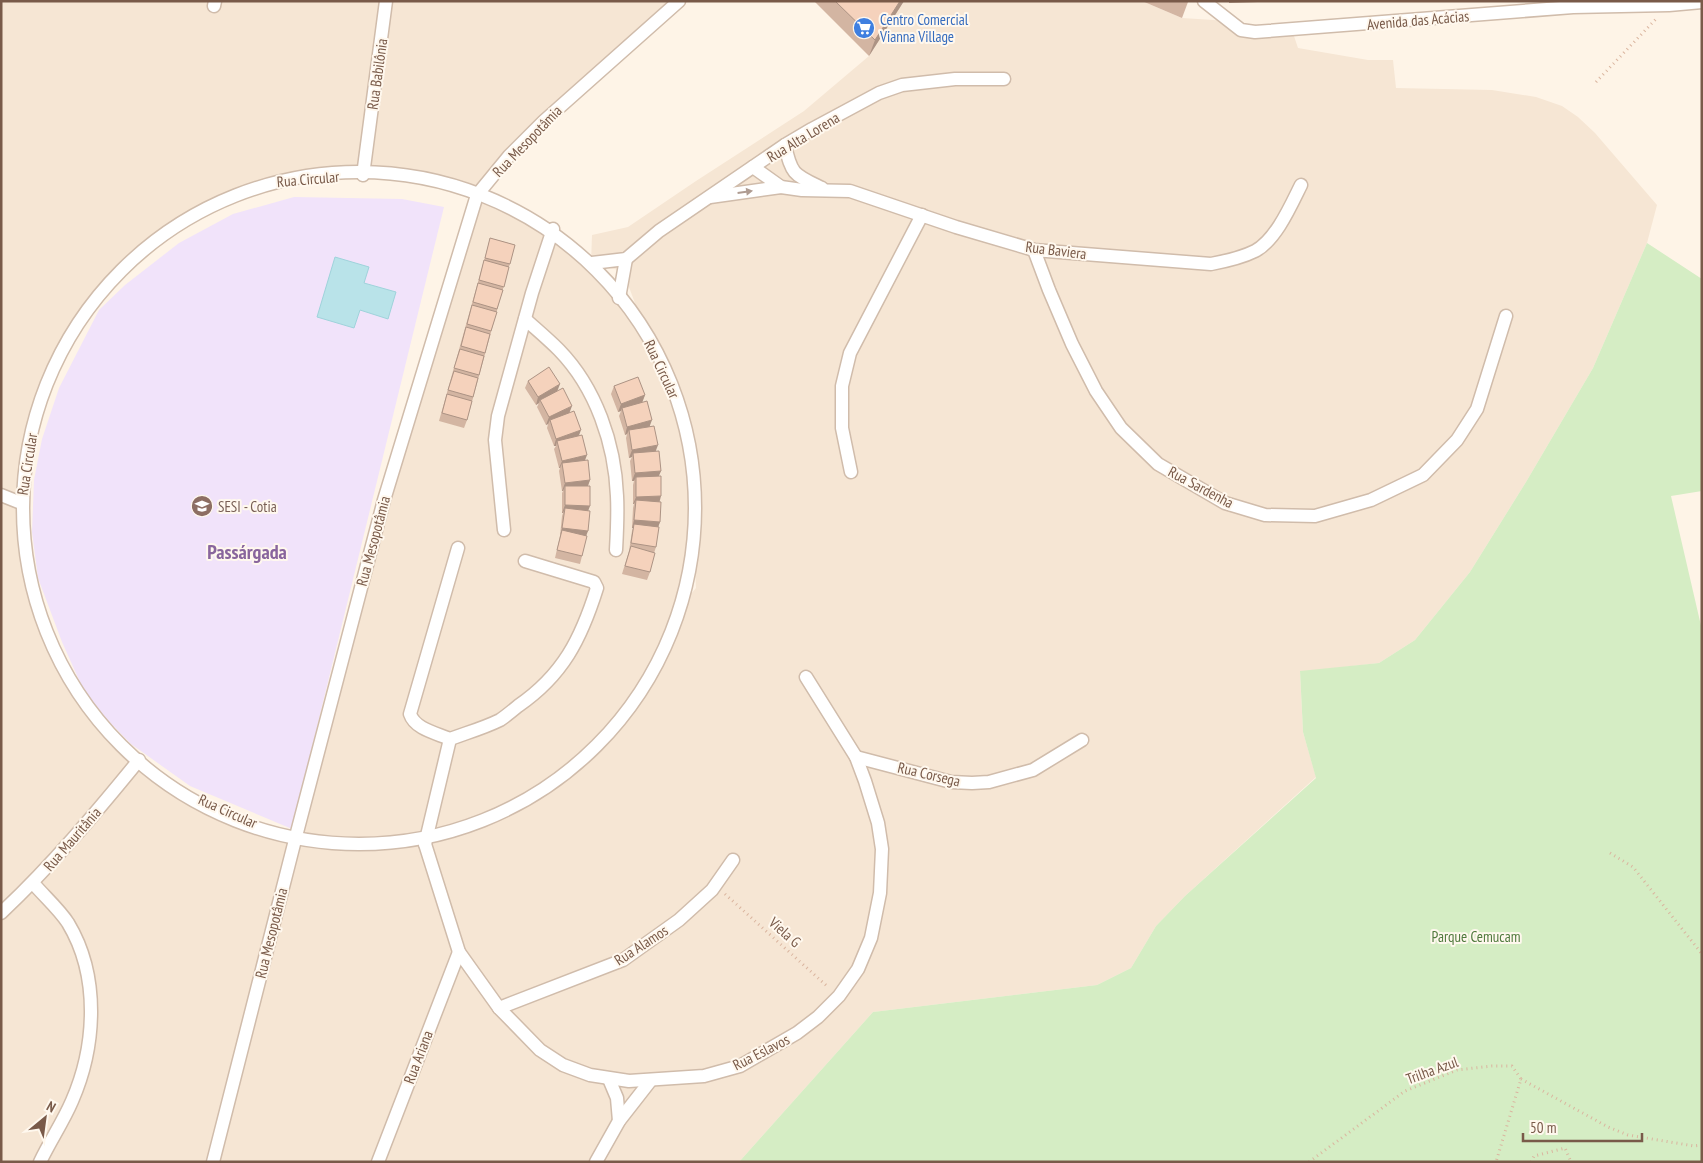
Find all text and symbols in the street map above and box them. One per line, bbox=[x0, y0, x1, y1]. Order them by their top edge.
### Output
street label: Avenida das Acácias bbox=[1366, 6, 1470, 34]
place label: Centro Comercial Vianna Village bbox=[879, 10, 969, 46]
supermarket icon: Centro Comercial Vianna Village bbox=[852, 16, 876, 40]
street label: Rua Babilônia bbox=[363, 37, 391, 111]
street label: Rua Mesopotâmia bbox=[488, 101, 566, 181]
street label: Rua Alta Lorena bbox=[763, 108, 843, 166]
street label: Rua Circular bbox=[276, 167, 341, 191]
one-way arrow bbox=[737, 188, 753, 196]
street label: Rua Baviera bbox=[1024, 237, 1088, 263]
street label: Rua Circular bbox=[640, 337, 684, 402]
street label: Rua Circular bbox=[13, 431, 41, 496]
street label: Rua Sardenha bbox=[1165, 462, 1237, 512]
school or university icon: SESI - Cotia bbox=[190, 494, 214, 518]
street label: Rua Mesopotâmia bbox=[352, 494, 394, 588]
place label: SESI - Cotia bbox=[218, 497, 277, 516]
district label: Passárgada bbox=[207, 539, 287, 565]
street label: Rua Corsega bbox=[896, 758, 962, 790]
street label: Rua Circular bbox=[196, 790, 261, 833]
street label: Rua Mauritânia bbox=[39, 803, 105, 875]
street label: Rua Mesopotâmia bbox=[251, 886, 291, 980]
street label: Viela G bbox=[764, 912, 805, 951]
street label: Rua Alamos bbox=[611, 921, 671, 969]
park label: Parque Cemucam bbox=[1432, 927, 1520, 946]
street label: Rua Ariana bbox=[399, 1028, 437, 1086]
street label: Rua Eslavos bbox=[729, 1030, 793, 1074]
street label: Trilha Azul bbox=[1403, 1052, 1461, 1088]
north arrow bbox=[20, 1093, 70, 1143]
text: N bbox=[44, 1097, 59, 1116]
scale bar bbox=[1523, 1110, 1642, 1142]
text: 50 m bbox=[1530, 1118, 1556, 1137]

